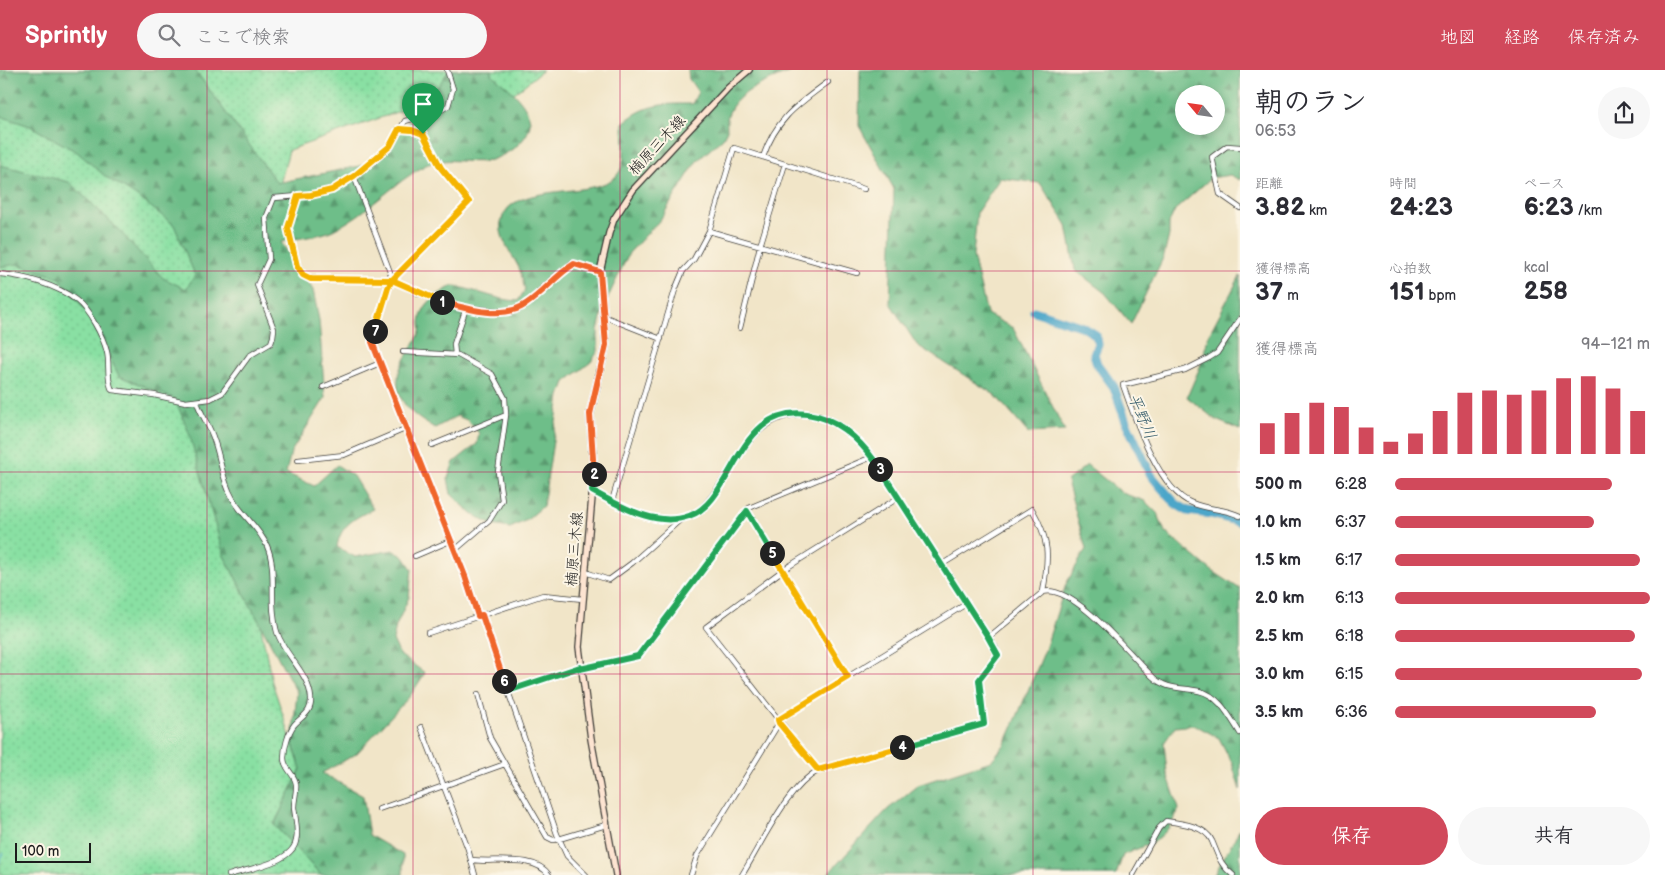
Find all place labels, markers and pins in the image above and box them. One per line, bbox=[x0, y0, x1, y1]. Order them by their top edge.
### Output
pin bbox=[402, 83, 444, 134]
pin: 1 bbox=[430, 290, 454, 314]
pin: 7 bbox=[362, 318, 388, 344]
pin: 3 bbox=[868, 456, 892, 482]
pin: 2 bbox=[582, 462, 606, 486]
pin: 5 bbox=[760, 540, 784, 566]
pin: 6 bbox=[492, 668, 516, 694]
pin: 4 bbox=[890, 734, 914, 760]

